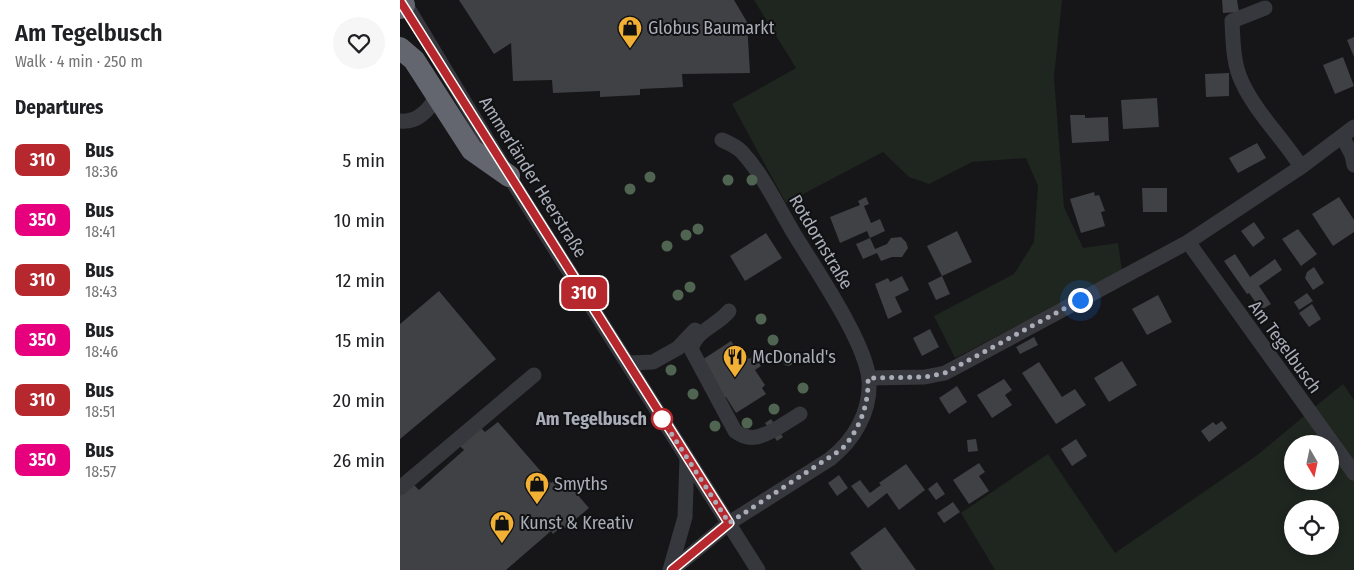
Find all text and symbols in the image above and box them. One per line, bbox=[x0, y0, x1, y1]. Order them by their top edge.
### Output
shop icon: Globus Baumarkt bbox=[617, 15, 643, 49]
button: heart bbox=[333, 17, 385, 69]
place label: Globus Baumarkt bbox=[648, 17, 775, 39]
text: Am Tegelbusch bbox=[15, 19, 163, 47]
text: Walk · 4 min · 250 m bbox=[15, 52, 143, 71]
street label: Ammerländer Heerstraße bbox=[474, 92, 592, 262]
text: Departures bbox=[15, 96, 103, 119]
text: Bus bbox=[85, 139, 114, 162]
text: 310 bbox=[30, 149, 55, 171]
text: 5 min bbox=[342, 149, 385, 172]
text: 18:36 bbox=[85, 162, 118, 181]
street label: Rotdornstraße bbox=[784, 191, 858, 293]
text: Bus bbox=[85, 199, 114, 222]
text: 350 bbox=[29, 209, 56, 231]
text: 10 min bbox=[334, 209, 385, 232]
text: 18:41 bbox=[85, 222, 116, 241]
text: Bus bbox=[85, 259, 114, 282]
text: 310 bbox=[30, 269, 55, 291]
text: 12 min bbox=[335, 269, 385, 292]
line badge: 310 bbox=[555, 277, 613, 309]
text: 18:43 bbox=[85, 282, 117, 301]
text: 310 bbox=[571, 282, 597, 304]
your location bbox=[1068, 288, 1093, 313]
street label: Am Tegelbusch bbox=[1244, 296, 1326, 398]
text: Bus bbox=[85, 319, 114, 342]
text: 350 bbox=[29, 329, 56, 351]
text: 15 min bbox=[335, 329, 385, 352]
text: 18:46 bbox=[85, 342, 118, 361]
restaurant icon: McDonald's bbox=[722, 344, 748, 378]
place label: McDonald's bbox=[752, 346, 836, 368]
text: Bus bbox=[85, 379, 114, 402]
text: 310 bbox=[30, 389, 55, 411]
text: 20 min bbox=[333, 389, 385, 412]
text: 18:51 bbox=[85, 402, 116, 421]
place label: Am Tegelbusch bbox=[535, 408, 647, 430]
marker: Am Tegelbusch bbox=[651, 408, 673, 430]
north arrow bbox=[1284, 435, 1339, 490]
map controls bbox=[1284, 435, 1339, 555]
text: Bus bbox=[85, 439, 114, 462]
text: 350 bbox=[29, 449, 56, 471]
text: 26 min bbox=[333, 449, 385, 472]
text: 18:57 bbox=[85, 462, 116, 481]
shop icon: Smyths bbox=[524, 471, 550, 505]
place label: Smyths bbox=[554, 473, 608, 495]
button: locate bbox=[1284, 500, 1339, 555]
shop icon: Kunst & Kreativ bbox=[489, 510, 515, 544]
place label: Kunst & Kreativ bbox=[520, 512, 634, 534]

